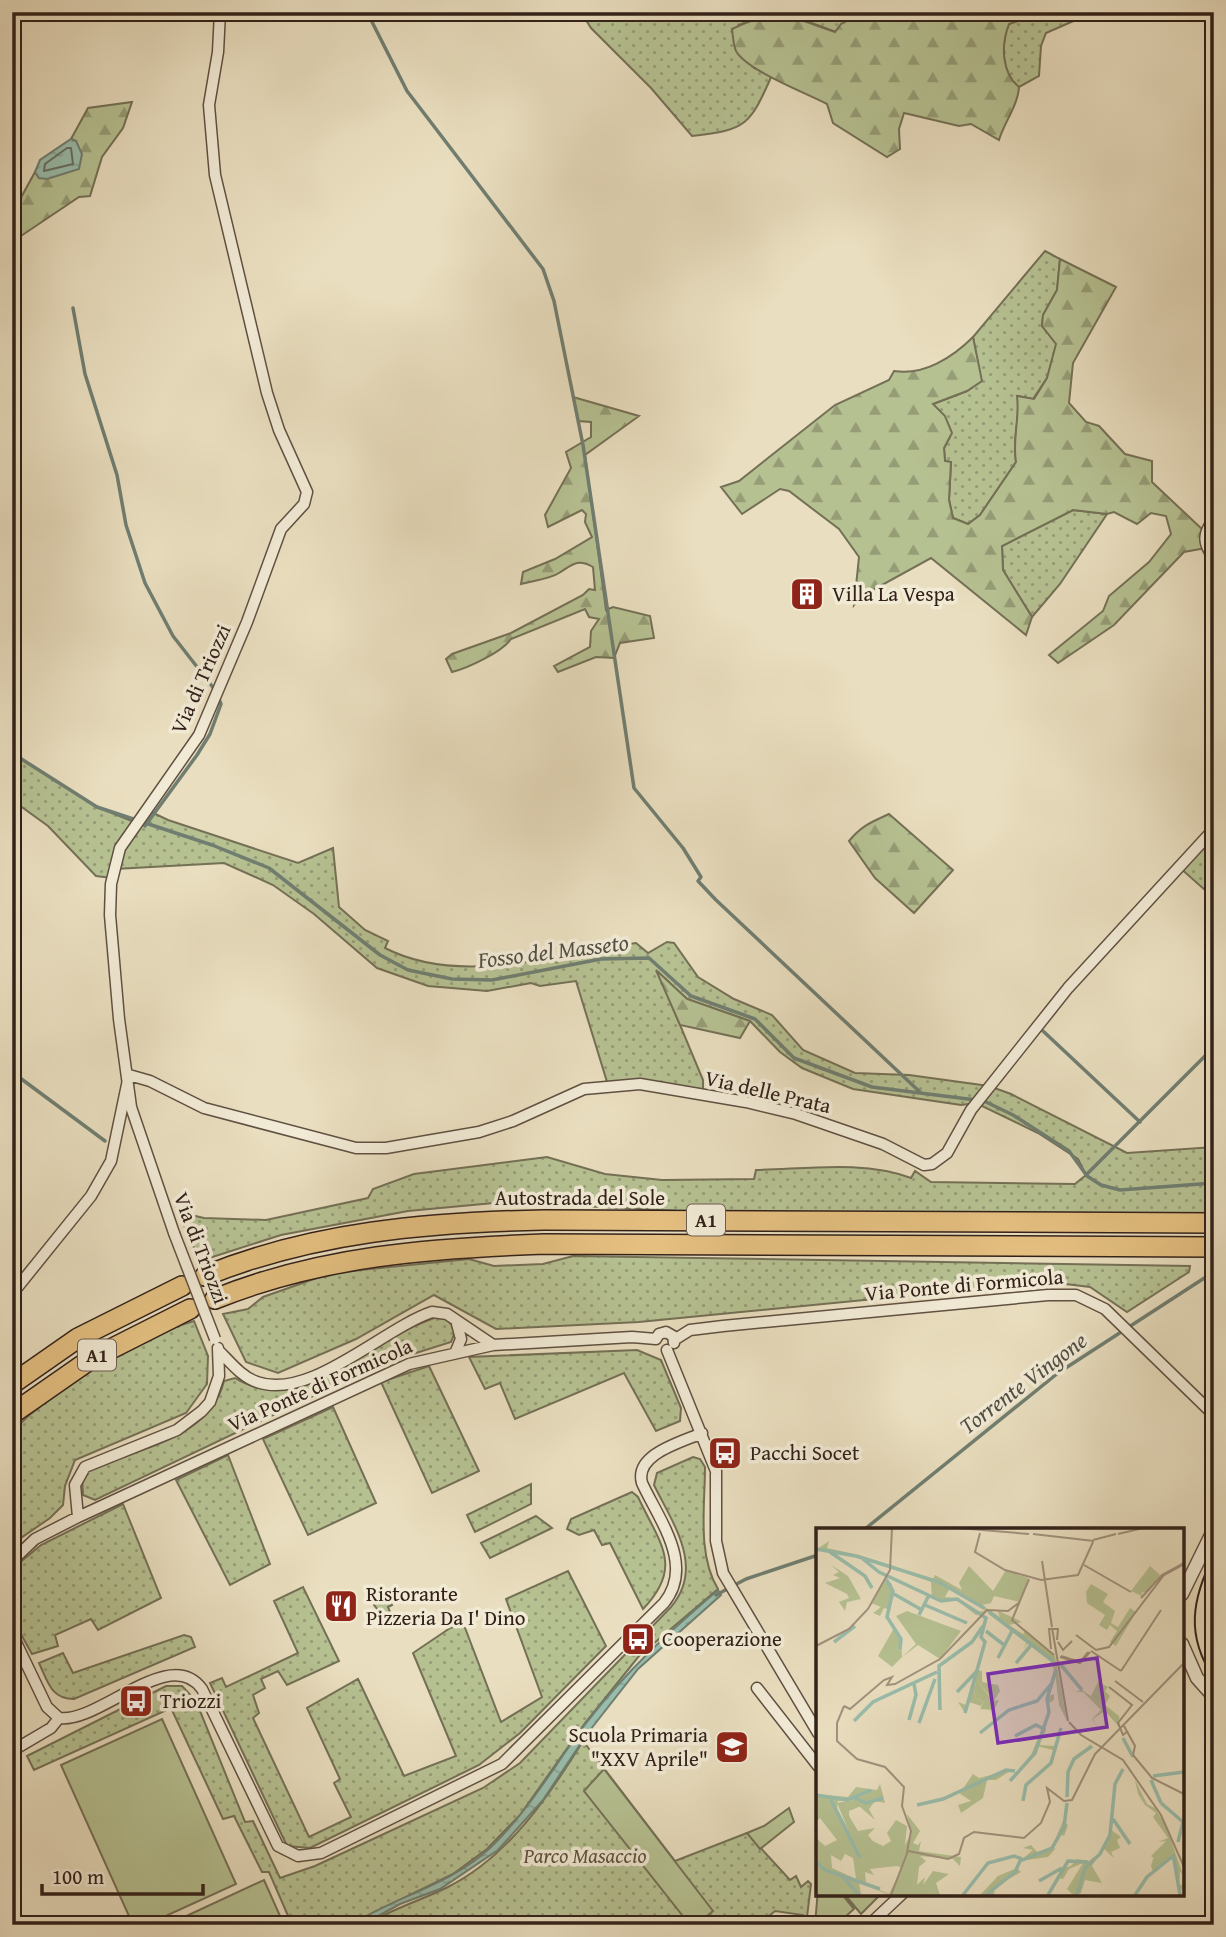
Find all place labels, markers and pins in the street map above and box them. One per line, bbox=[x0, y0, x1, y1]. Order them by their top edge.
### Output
building icon: Villa La Vespa bbox=[788, 575, 826, 613]
place label: Villa La Vespa bbox=[832, 578, 955, 609]
bus stop icon: Pacchi Socet bbox=[706, 1434, 744, 1472]
place label: Pacchi Socet bbox=[750, 1437, 860, 1468]
place label: Ristorante Pizzeria Da I' Dino bbox=[366, 1578, 525, 1633]
restaurant icon: Ristorante Pizzeria Da I' Dino bbox=[322, 1587, 360, 1625]
bus stop icon: Cooperazione bbox=[619, 1620, 657, 1658]
place label: Cooperazione bbox=[662, 1623, 782, 1654]
bus stop icon: Triozzi bbox=[117, 1682, 155, 1720]
place label: Triozzi bbox=[160, 1685, 221, 1716]
place label: Scuola Primaria "XXV Aprile" bbox=[569, 1719, 708, 1774]
school or university icon: Scuola Primaria "XXV Aprile" bbox=[713, 1728, 751, 1766]

